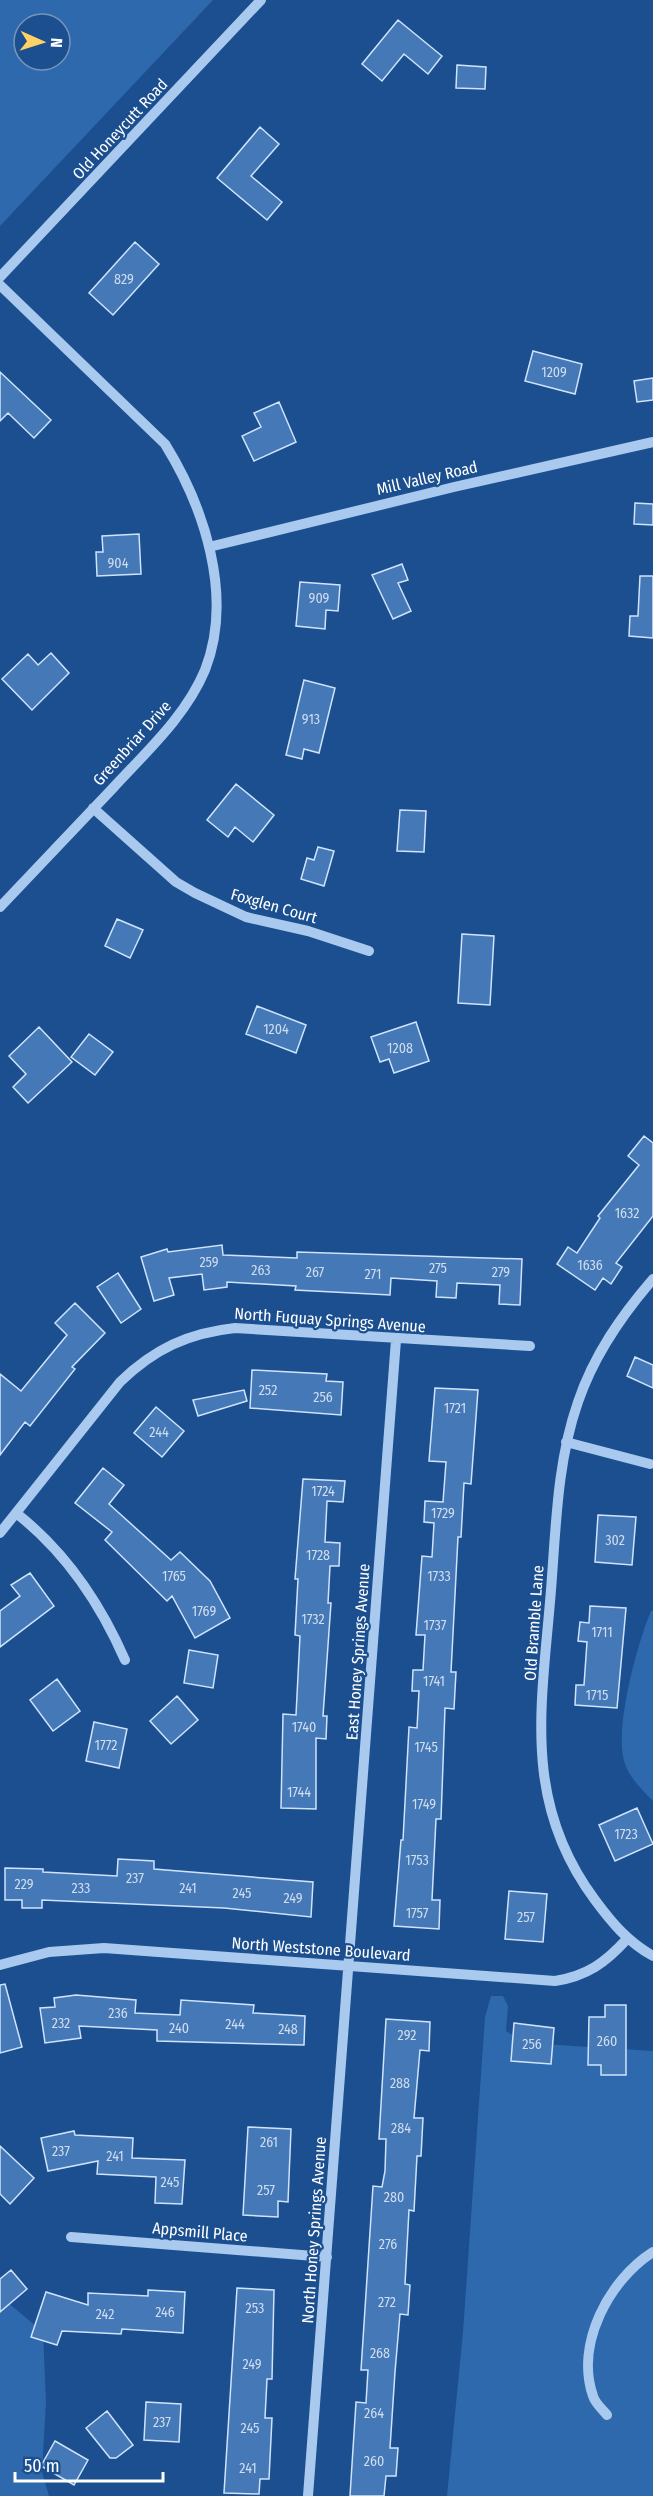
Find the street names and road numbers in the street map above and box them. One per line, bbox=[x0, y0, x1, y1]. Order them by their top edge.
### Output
street label: Old Honeycutt Road bbox=[69, 75, 171, 183]
street label: Mill Valley Road bbox=[375, 457, 479, 499]
street label: Greenbriar Drive bbox=[89, 697, 175, 789]
street label: Foxglen Court bbox=[229, 885, 320, 928]
street label: North Fuquay Springs Avenue bbox=[234, 1304, 426, 1336]
street label: East Honey Springs Avenue bbox=[342, 1563, 374, 1741]
street label: Old Bramble Lane bbox=[520, 1564, 548, 1682]
street label: North Weststone Boulevard bbox=[231, 1933, 411, 1965]
street label: North Honey Springs Avenue bbox=[298, 2136, 330, 2324]
street label: Appsmill Place bbox=[152, 2218, 248, 2246]

